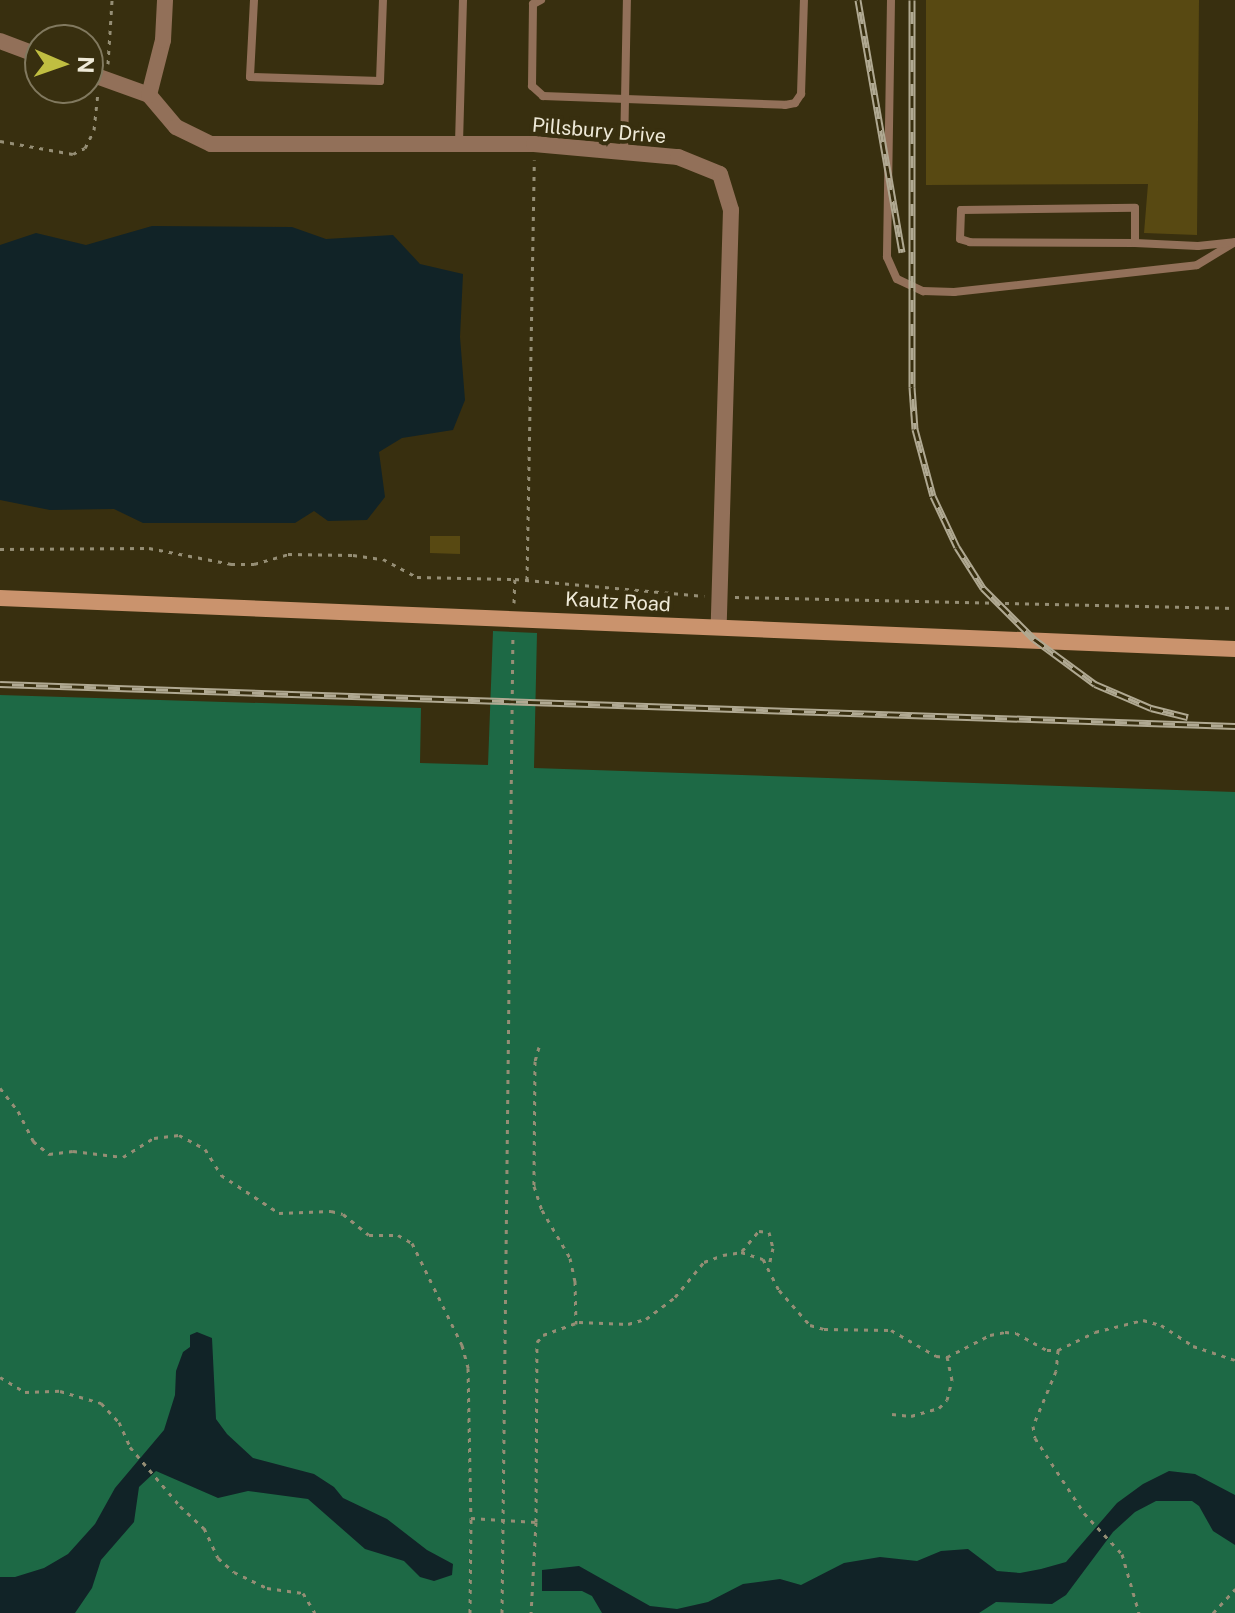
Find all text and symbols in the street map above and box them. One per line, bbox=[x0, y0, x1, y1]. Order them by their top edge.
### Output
north arrow bbox=[24, 24, 104, 104]
text: N bbox=[73, 56, 99, 74]
street label: Pillsbury Drive bbox=[531, 113, 667, 149]
street label: Kautz Road bbox=[565, 587, 671, 617]

